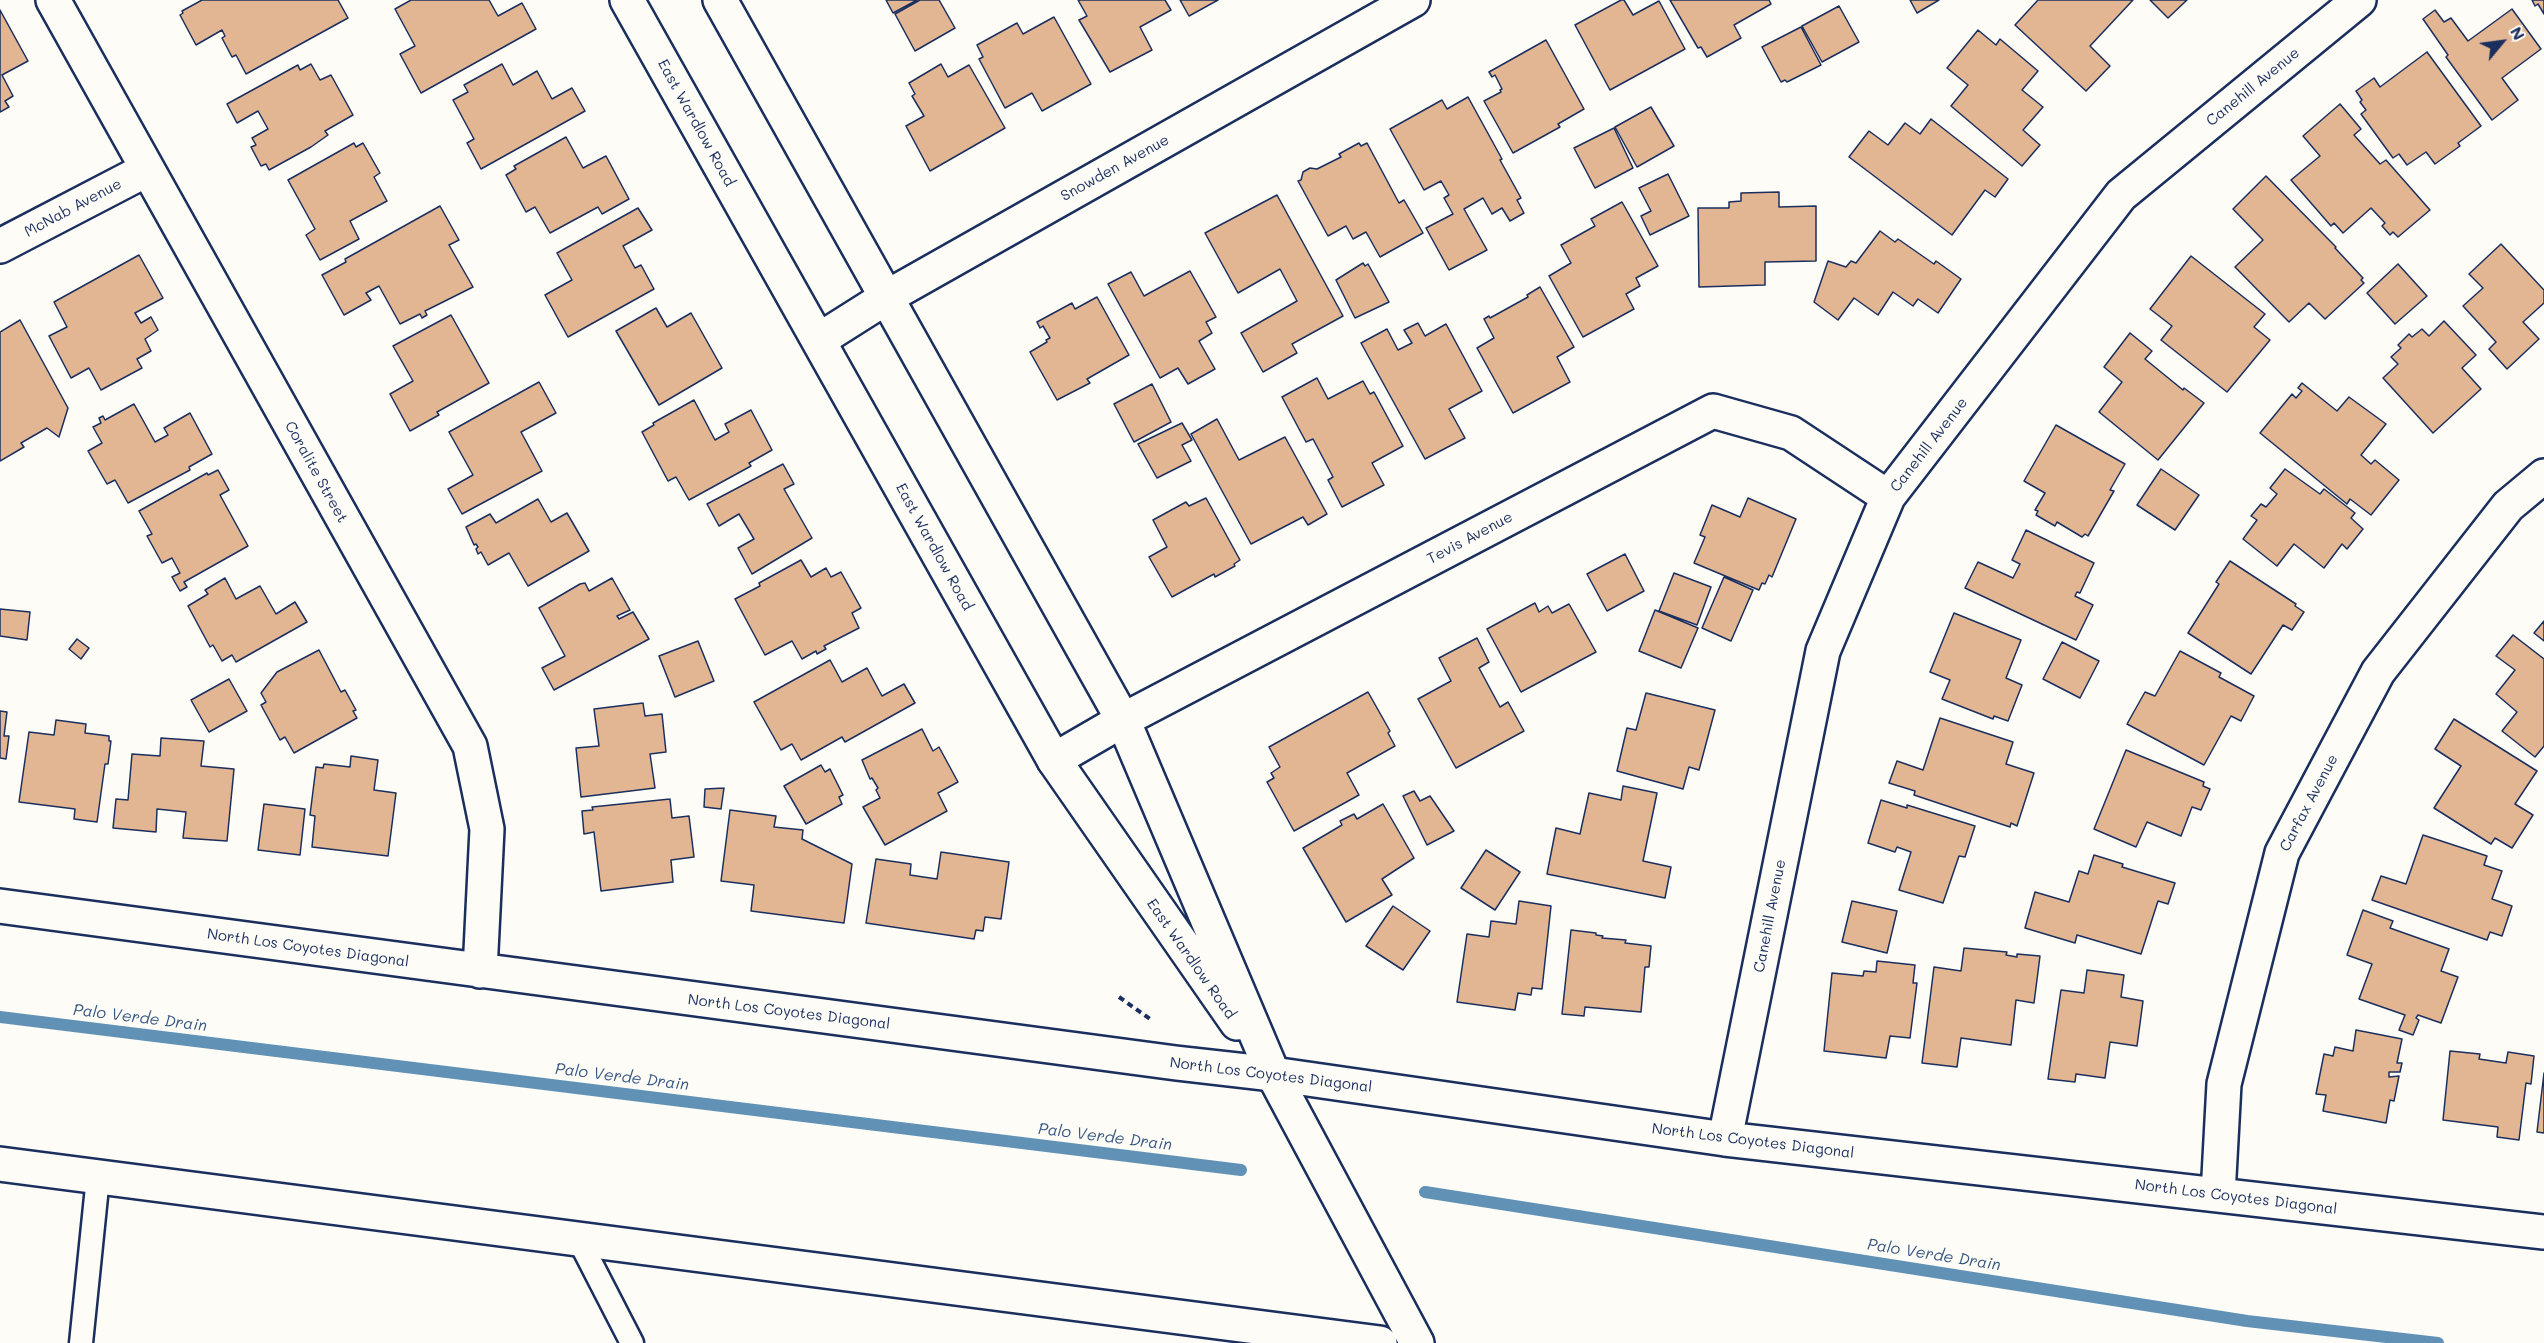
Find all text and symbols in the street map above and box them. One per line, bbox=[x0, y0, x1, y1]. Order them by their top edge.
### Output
north arrow bbox=[2472, 12, 2532, 72]
text: N bbox=[2506, 23, 2530, 43]
street label: Canehill Avenue bbox=[2203, 44, 2303, 130]
street label: East Wardlow Road bbox=[654, 56, 738, 190]
street label: Snowden Avenue bbox=[1058, 131, 1172, 205]
street label: McNab Avenue bbox=[21, 175, 125, 241]
street label: Canehill Avenue bbox=[1887, 394, 1971, 496]
street label: Coralite Street bbox=[281, 418, 351, 526]
street label: East Wardlow Road bbox=[892, 480, 976, 614]
street label: Tevis Avenue bbox=[1424, 508, 1516, 568]
street label: Carfax Avenue bbox=[2276, 751, 2342, 855]
street label: Canehill Avenue bbox=[1750, 858, 1790, 974]
street label: East Wardlow Road bbox=[1143, 895, 1239, 1023]
street label: North Los Coyotes Diagonal bbox=[206, 925, 410, 971]
street label: North Los Coyotes Diagonal bbox=[687, 991, 891, 1033]
water label: Palo Verde Drain bbox=[72, 1000, 208, 1036]
street label: North Los Coyotes Diagonal bbox=[1169, 1054, 1373, 1096]
water label: Palo Verde Drain bbox=[554, 1059, 690, 1095]
water label: Palo Verde Drain bbox=[1037, 1119, 1173, 1155]
street label: North Los Coyotes Diagonal bbox=[1651, 1120, 1855, 1162]
street label: North Los Coyotes Diagonal bbox=[2134, 1176, 2338, 1218]
water label: Palo Verde Drain bbox=[1866, 1235, 2002, 1275]

